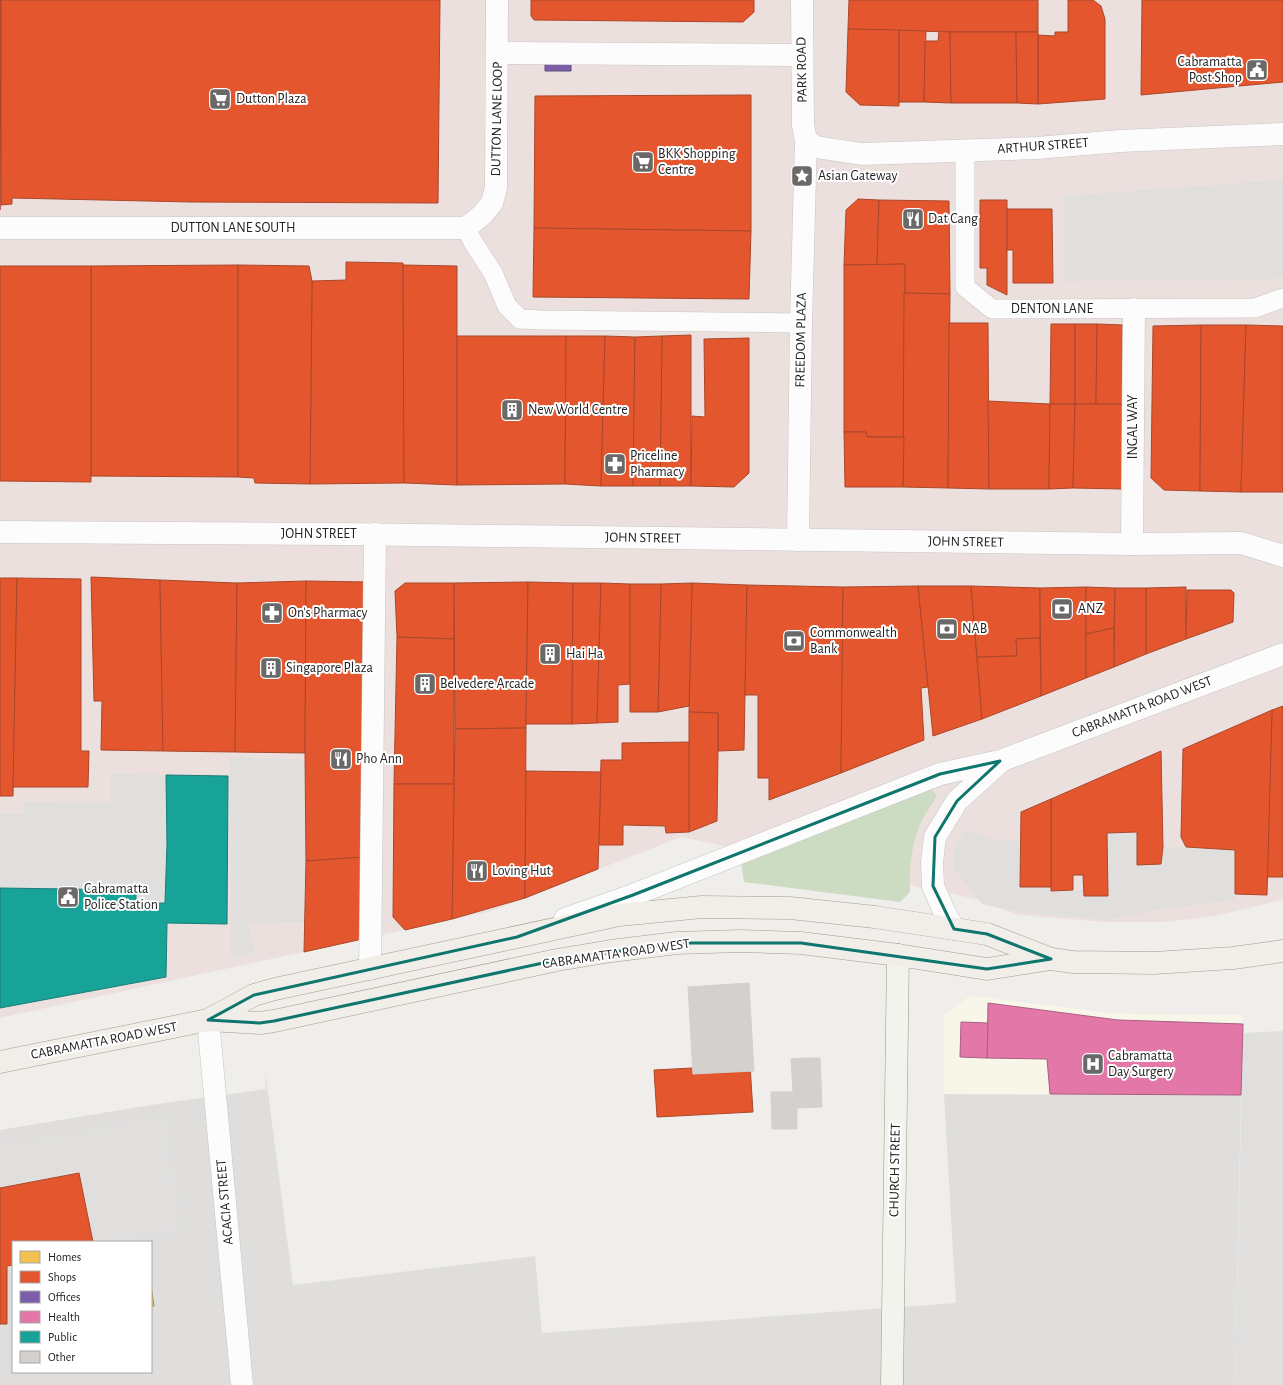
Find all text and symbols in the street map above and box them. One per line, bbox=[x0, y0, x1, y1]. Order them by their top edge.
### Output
street label: PARK ROAD bbox=[794, 37, 810, 103]
place label: Cabramatta Post Shop bbox=[1177, 55, 1243, 85]
public building icon: Cabramatta Post Shop bbox=[1244, 57, 1270, 83]
street label: DUTTON LANE LOOP bbox=[489, 62, 505, 176]
supermarket icon: Dutton Plaza bbox=[207, 86, 233, 112]
place label: Dutton Plaza bbox=[236, 92, 307, 106]
street label: ARTHUR STREET bbox=[997, 136, 1090, 156]
place label: BKK Shopping Centre bbox=[658, 147, 736, 177]
supermarket icon: BKK Shopping Centre bbox=[630, 149, 656, 175]
place icon: Asian Gateway bbox=[789, 163, 815, 189]
place label: Asian Gateway bbox=[818, 169, 897, 183]
restaurant icon: Dat Cang bbox=[900, 206, 926, 232]
place label: Dat Cang bbox=[928, 212, 978, 226]
street label: DUTTON LANE SOUTH bbox=[171, 221, 295, 235]
street label: FREEDOM PLAZA bbox=[793, 292, 809, 388]
street label: DENTON LANE bbox=[1011, 302, 1093, 316]
street label: INGAL WAY bbox=[1126, 394, 1140, 459]
building icon: New World Centre bbox=[499, 397, 525, 423]
place label: New World Centre bbox=[528, 403, 628, 417]
place label: Priceline Pharmacy bbox=[630, 449, 684, 479]
pharmacy icon: Priceline Pharmacy bbox=[602, 451, 628, 477]
street label: JOHN STREET bbox=[281, 527, 357, 541]
street label: JOHN STREET bbox=[605, 530, 681, 546]
street label: JOHN STREET bbox=[928, 534, 1004, 550]
bank icon: ANZ bbox=[1049, 596, 1075, 622]
pharmacy icon: On's Pharmacy bbox=[259, 600, 285, 626]
place label: ANZ bbox=[1078, 602, 1103, 616]
place label: On's Pharmacy bbox=[288, 606, 367, 620]
bank icon: NAB bbox=[934, 616, 960, 642]
place label: NAB bbox=[962, 622, 987, 636]
place label: Commonwealth Bank bbox=[810, 626, 897, 656]
bank icon: Commonwealth Bank bbox=[781, 628, 807, 654]
building icon: Hai Ha bbox=[537, 641, 563, 667]
place label: Hai Ha bbox=[566, 647, 604, 661]
building icon: Singapore Plaza bbox=[258, 655, 284, 681]
place label: Singapore Plaza bbox=[286, 661, 373, 675]
building icon: Belvedere Arcade bbox=[412, 671, 438, 697]
street label: CABRAMATTA ROAD WEST bbox=[1070, 674, 1214, 740]
place label: Belvedere Arcade bbox=[440, 677, 534, 691]
restaurant icon: Pho Ann bbox=[328, 746, 354, 772]
place label: Pho Ann bbox=[356, 752, 402, 766]
restaurant icon: Loving Hut bbox=[464, 858, 490, 884]
place label: Loving Hut bbox=[492, 864, 552, 878]
place label: Cabramatta Police Station bbox=[84, 882, 158, 912]
public building icon: Cabramatta Police Station bbox=[55, 884, 81, 910]
street label: CABRAMATTA ROAD WEST bbox=[541, 937, 691, 971]
street label: CABRAMATTA ROAD WEST bbox=[30, 1020, 178, 1062]
place label: Cabramatta Day Surgery bbox=[1108, 1049, 1174, 1079]
hospital icon: Cabramatta Day Surgery bbox=[1080, 1051, 1106, 1077]
street label: CHURCH STREET bbox=[887, 1123, 903, 1217]
street label: ACACIA STREET bbox=[214, 1158, 236, 1245]
legend bbox=[12, 1241, 152, 1373]
text: Homes bbox=[48, 1251, 81, 1263]
text: Shops bbox=[48, 1271, 76, 1283]
text: Offices bbox=[48, 1291, 81, 1303]
text: Health bbox=[48, 1311, 80, 1323]
text: Public bbox=[48, 1331, 77, 1343]
text: Other bbox=[48, 1351, 75, 1363]

